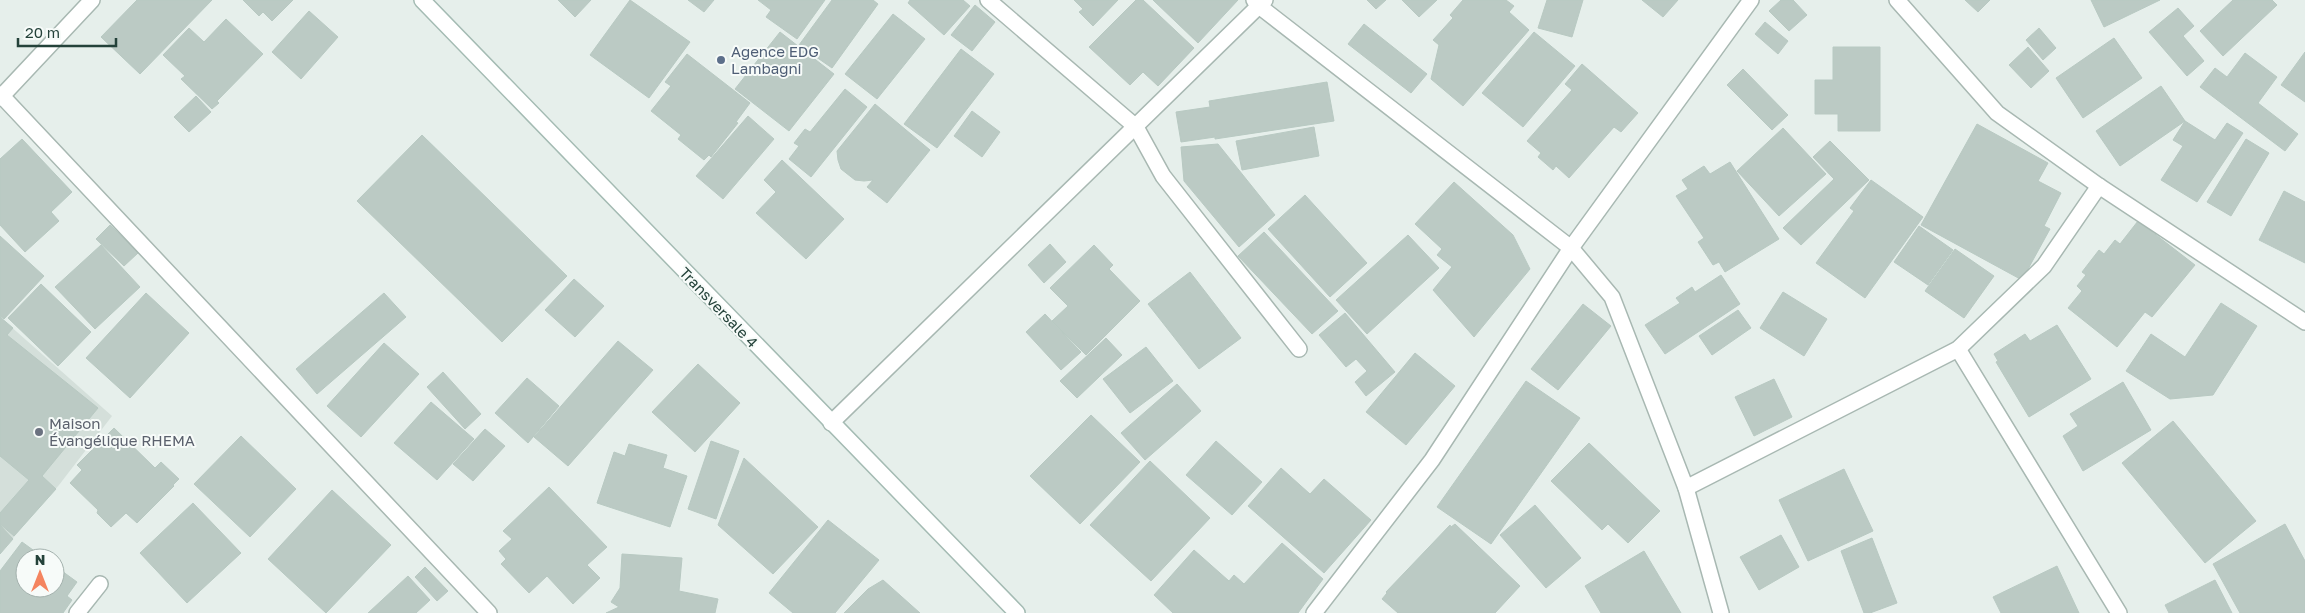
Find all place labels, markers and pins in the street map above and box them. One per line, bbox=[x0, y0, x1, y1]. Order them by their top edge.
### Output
place label: Agence EDG Lambagni bbox=[731, 42, 819, 77]
marker: Agence EDG Lambagni bbox=[715, 54, 727, 66]
place label: Maison Évangélique RHEMA bbox=[49, 414, 195, 449]
marker: Maison Évangélique RHEMA bbox=[33, 426, 45, 438]

